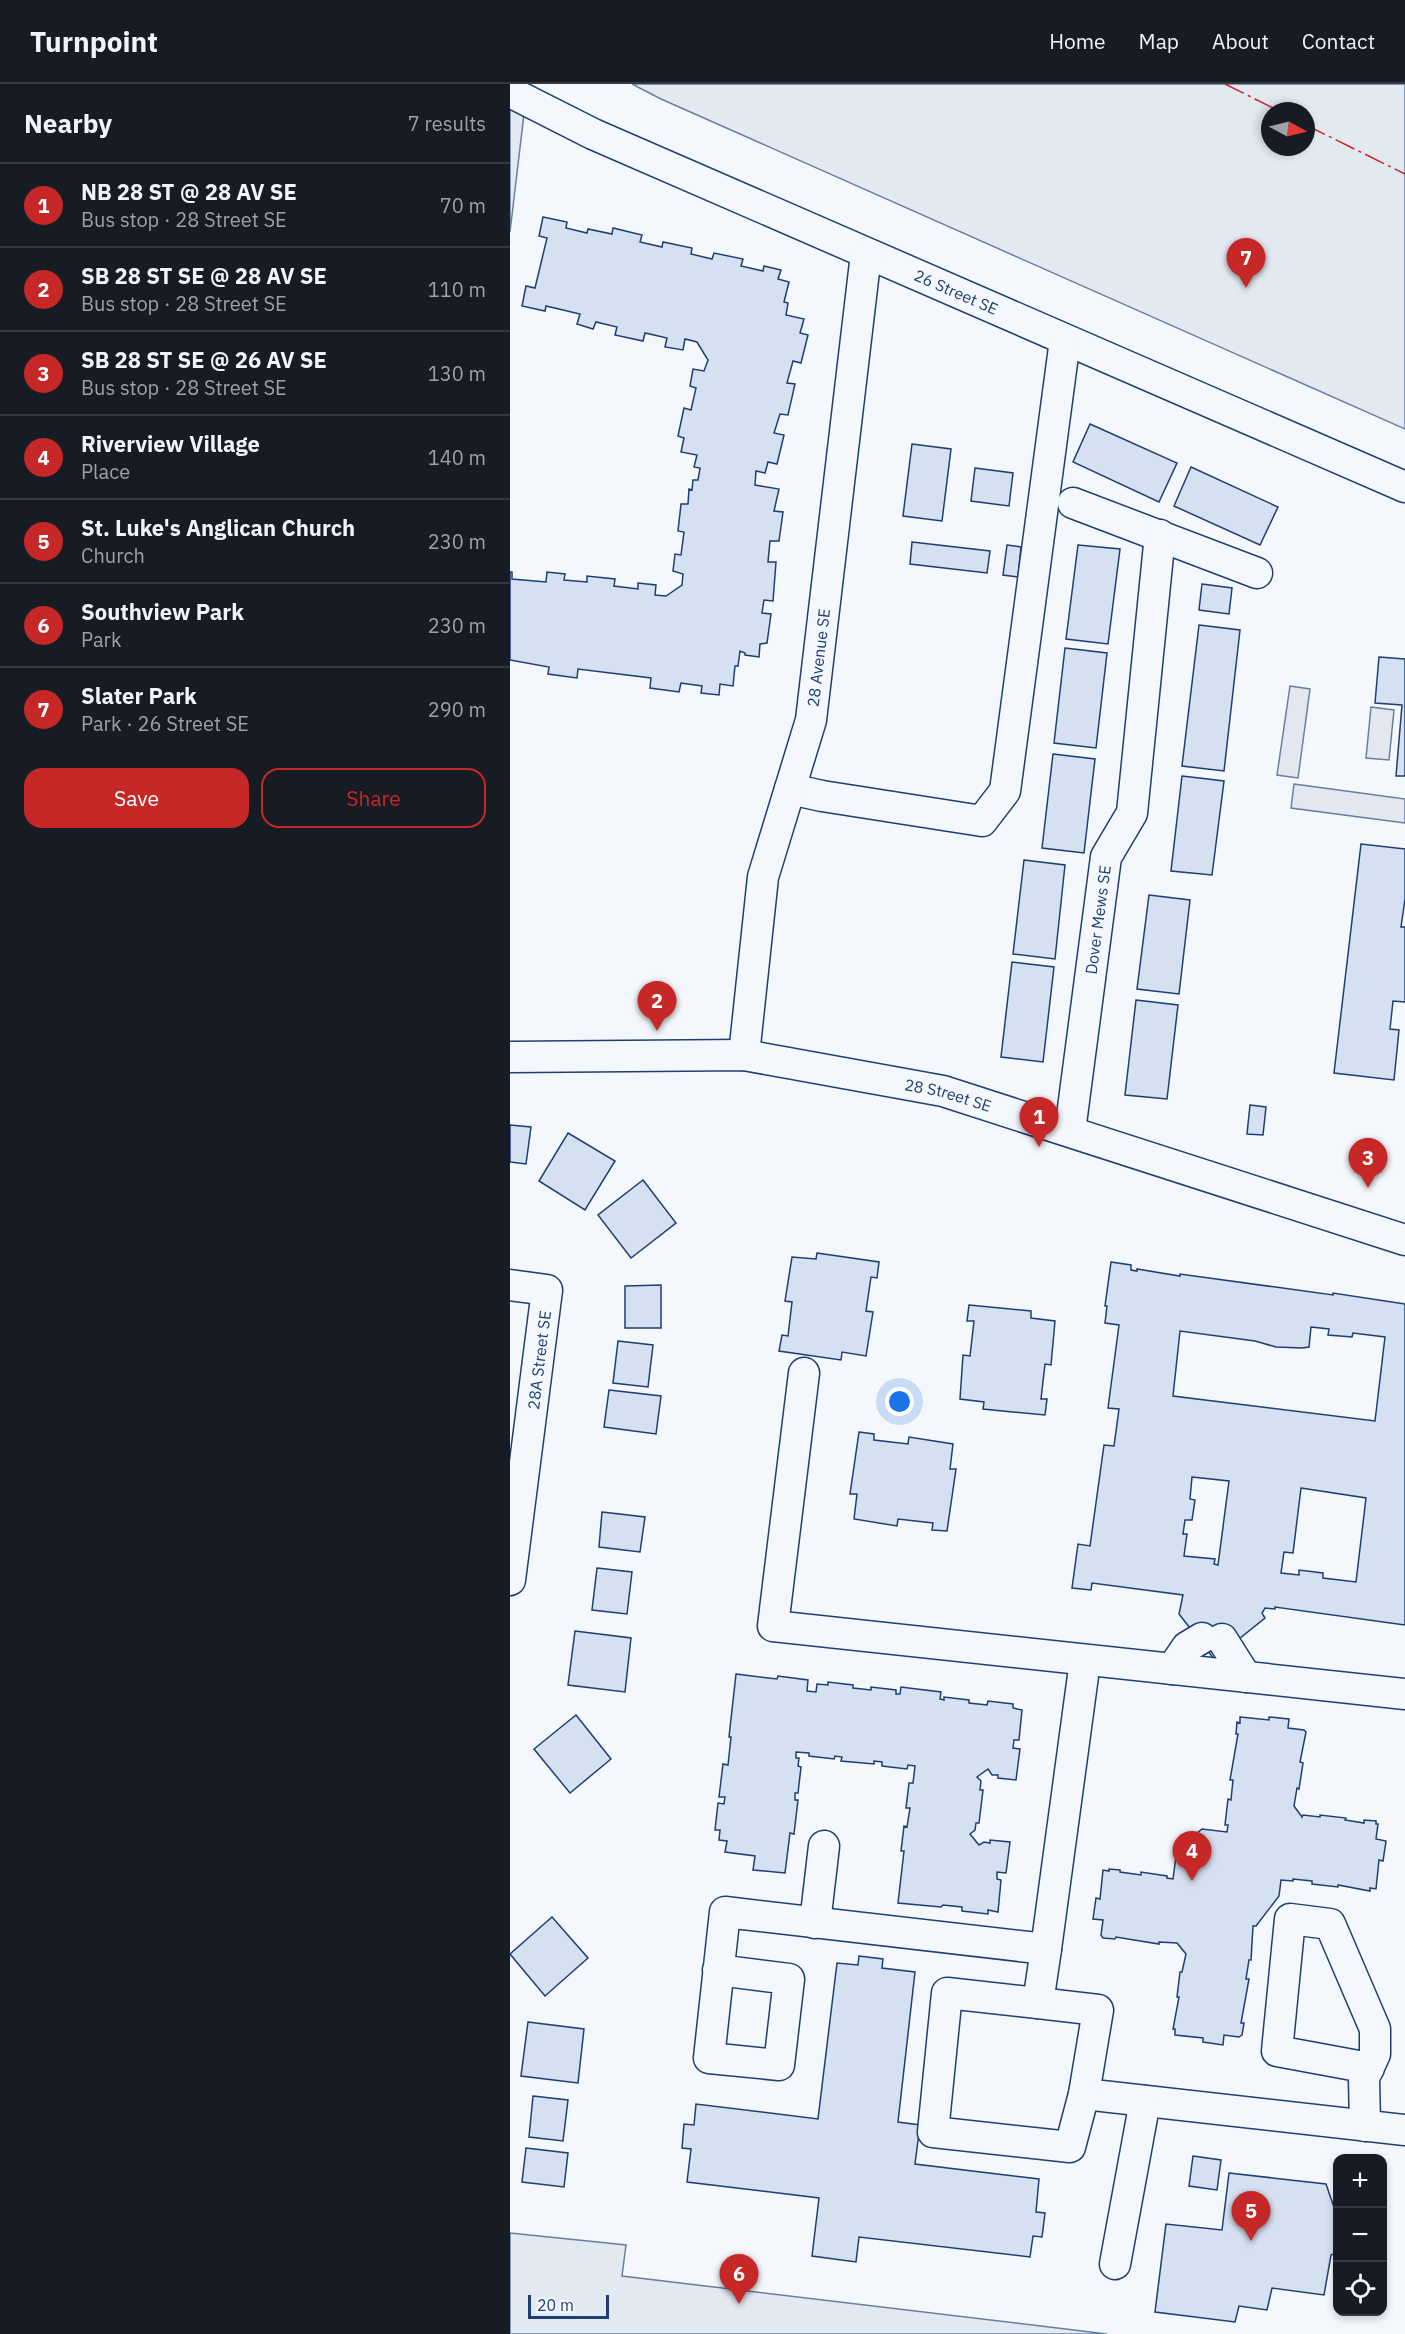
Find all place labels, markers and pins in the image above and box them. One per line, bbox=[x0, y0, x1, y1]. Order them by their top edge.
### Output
pin: 7 bbox=[1226, 238, 1266, 288]
pin: 2 bbox=[638, 982, 676, 1031]
pin: 1 bbox=[1020, 1098, 1058, 1147]
pin: 3 bbox=[1348, 1138, 1388, 1188]
pin: 4 bbox=[1172, 1832, 1212, 1881]
pin: 5 bbox=[1232, 2192, 1270, 2241]
pin: 6 bbox=[720, 2254, 758, 2304]

